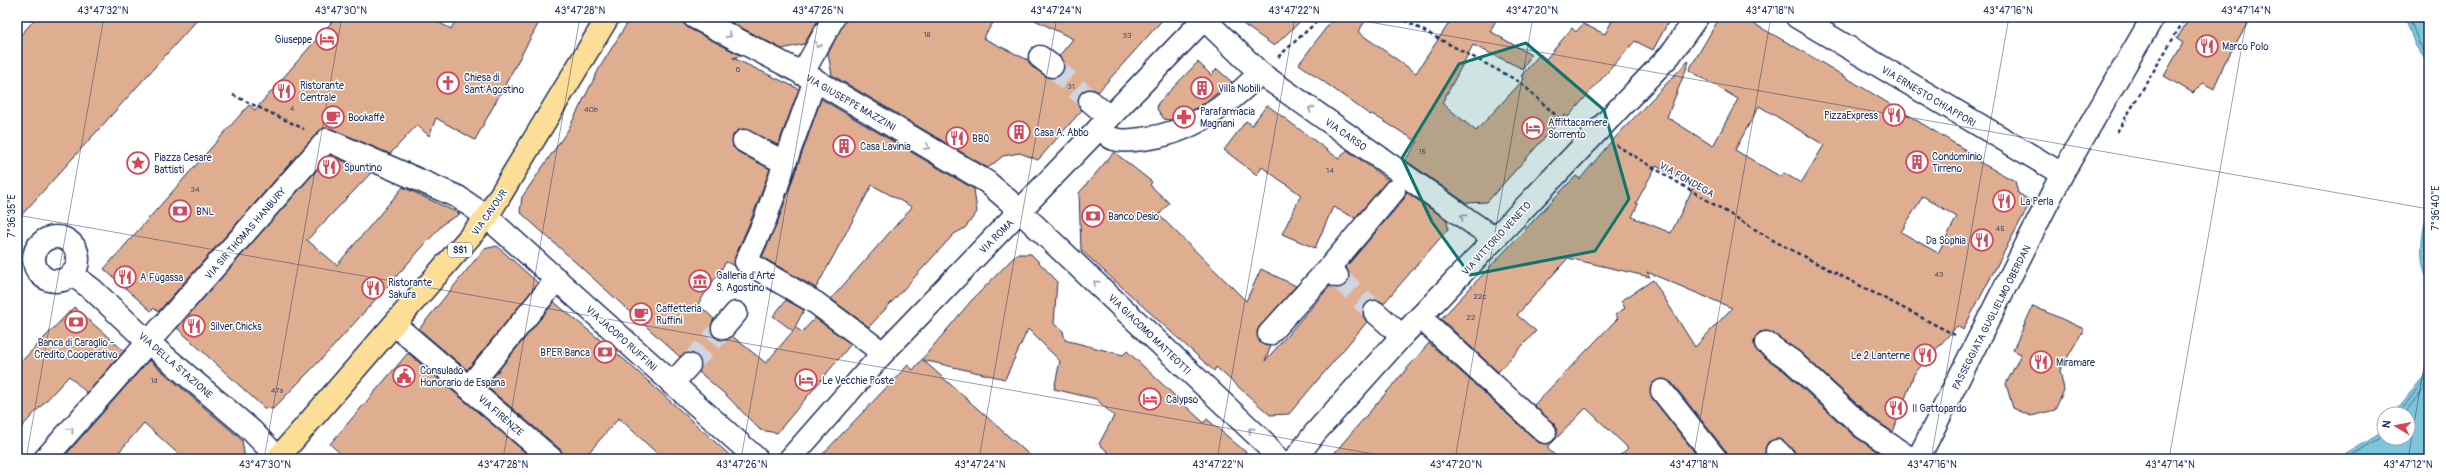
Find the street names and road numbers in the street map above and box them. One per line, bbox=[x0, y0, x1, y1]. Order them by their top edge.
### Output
street label: VIA ERNESTO CHIAPPORI bbox=[1879, 64, 1978, 130]
street label: VIA GIUSEPPE MAZZINI bbox=[803, 72, 898, 134]
street label: VIA CARSO bbox=[1322, 116, 1369, 154]
street label: VIA FONDEGA bbox=[1657, 159, 1716, 201]
street label: VIA SIR THOMAS HANBURY bbox=[203, 185, 289, 282]
street label: VIA CAVOUR bbox=[470, 187, 510, 238]
street label: VIA VITTORIO VENETO bbox=[1460, 199, 1534, 278]
street label: VIA ROMA bbox=[977, 217, 1017, 256]
road number: SS1 bbox=[448, 243, 472, 257]
street label: PASSEGGIATA GUGLIELMO OBERDAN bbox=[1950, 243, 2034, 392]
street label: VIA GIACOMO MATTEOTTI bbox=[1105, 292, 1193, 377]
street label: VIA JACOPO RUFFINI bbox=[583, 304, 659, 374]
street label: VIA DELLA STAZIONE bbox=[136, 330, 215, 401]
street label: VIA FIRENZE bbox=[475, 393, 526, 439]

